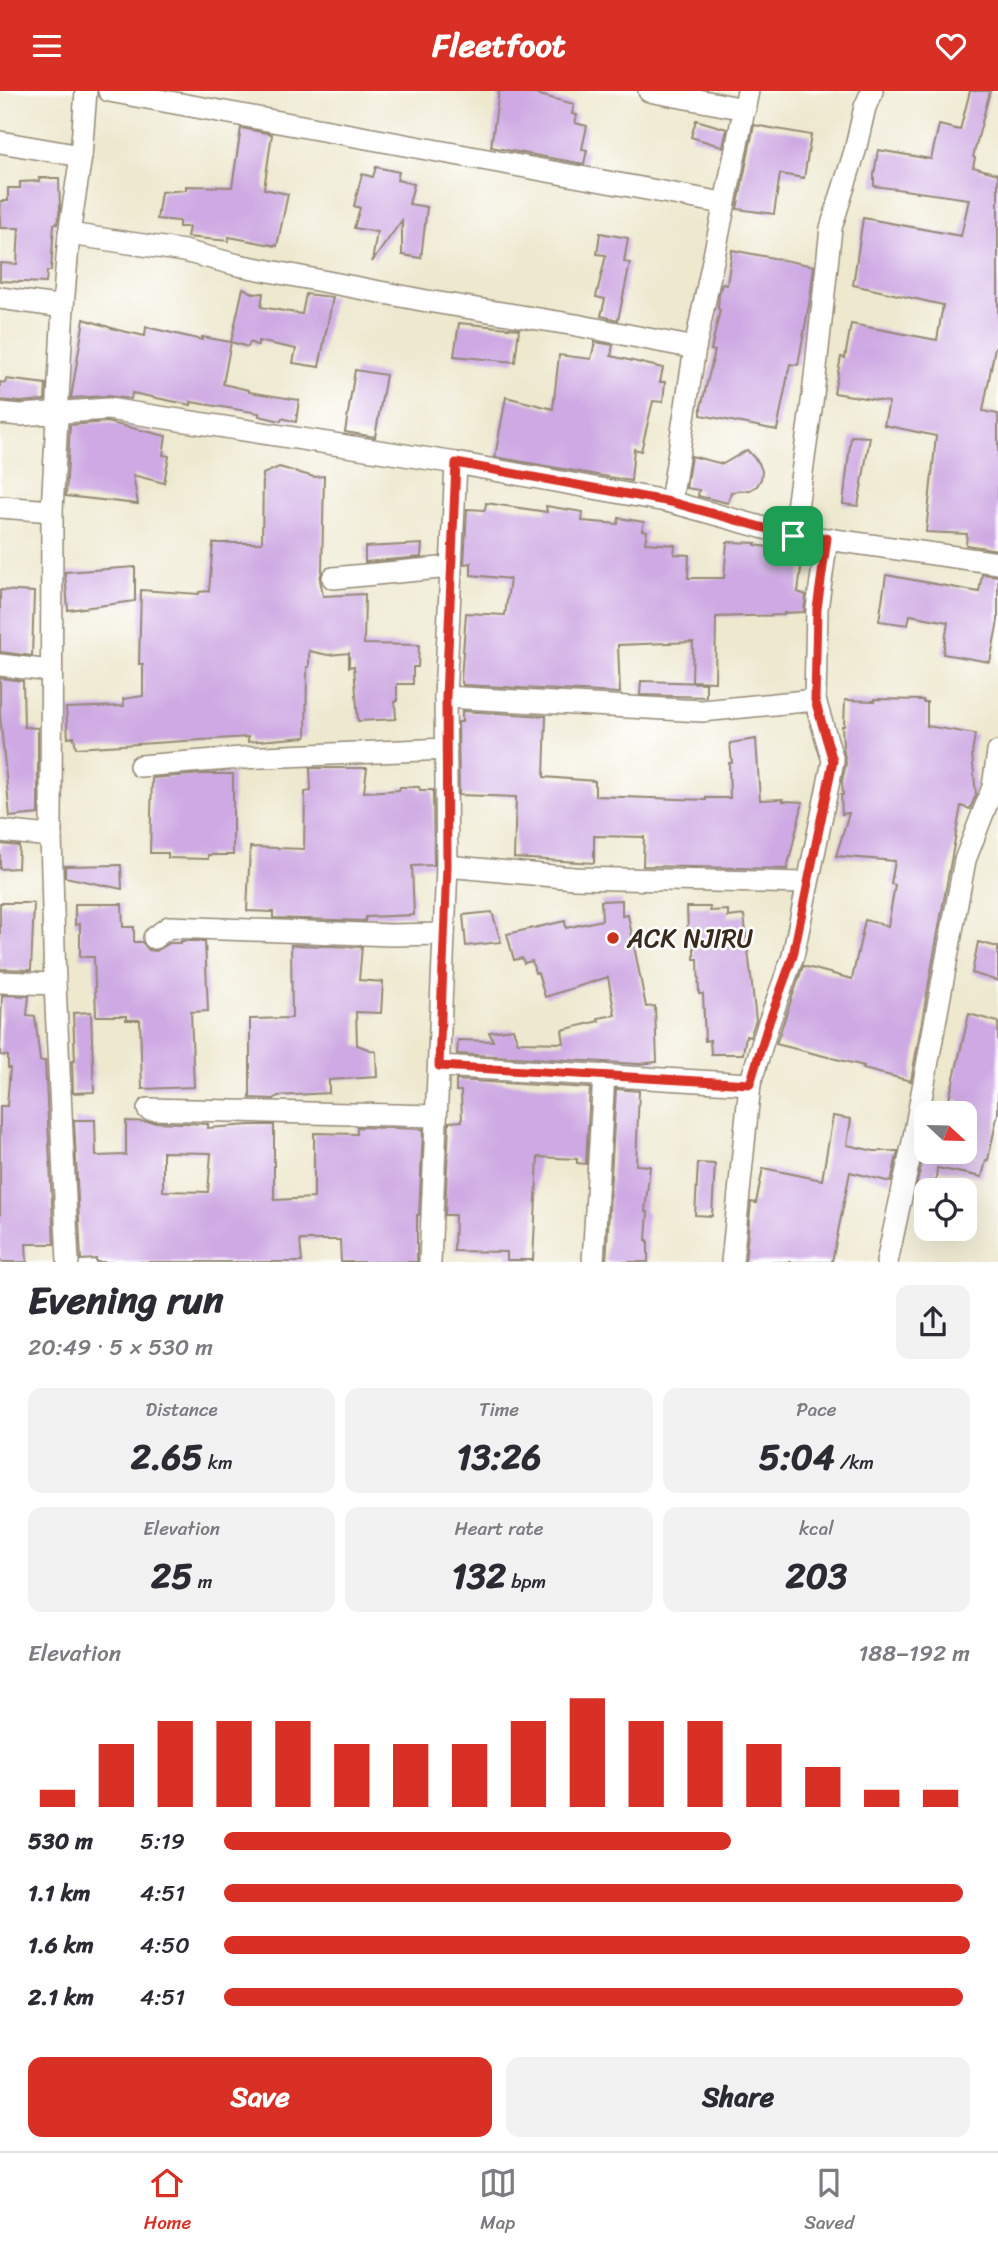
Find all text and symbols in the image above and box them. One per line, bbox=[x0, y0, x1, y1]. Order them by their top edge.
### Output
text: Fleetfoot bbox=[432, 17, 566, 74]
icon: menu bbox=[28, 27, 66, 65]
icon: heart bbox=[932, 27, 970, 65]
pin bbox=[763, 506, 823, 566]
icon: arrive bbox=[774, 517, 812, 555]
place label: ACK NJIRU bbox=[626, 915, 754, 961]
marker: ACK NJIRU bbox=[605, 930, 621, 946]
north arrow bbox=[914, 1101, 976, 1164]
map controls bbox=[914, 1101, 977, 1241]
button: locate bbox=[914, 1178, 977, 1241]
text: Evening run bbox=[28, 1267, 224, 1334]
button: share bbox=[896, 1285, 970, 1359]
text: 20:49 · 5 × 530 m bbox=[28, 1327, 213, 1368]
text: Distance bbox=[146, 1393, 218, 1426]
text: Time bbox=[479, 1393, 519, 1426]
text: Pace bbox=[796, 1393, 836, 1426]
text: 2.65 bbox=[131, 1426, 203, 1488]
text: 13:26 bbox=[457, 1426, 541, 1488]
text: 5:04 bbox=[759, 1426, 835, 1488]
text: km bbox=[203, 1446, 232, 1479]
text: /km bbox=[835, 1446, 874, 1479]
text: Elevation bbox=[143, 1512, 220, 1545]
text: Heart rate bbox=[454, 1512, 544, 1545]
text: kcal bbox=[799, 1512, 834, 1545]
text: 25 bbox=[151, 1545, 193, 1607]
text: 132 bbox=[452, 1545, 506, 1607]
text: 203 bbox=[786, 1545, 847, 1607]
text: m bbox=[193, 1565, 212, 1598]
text: bpm bbox=[506, 1565, 546, 1598]
text: Elevation bbox=[28, 1633, 121, 1674]
text: 188–192 m bbox=[858, 1633, 970, 1674]
text: 530 m bbox=[28, 1821, 93, 1862]
text: 5:19 bbox=[140, 1821, 185, 1862]
text: 1.1 km bbox=[28, 1873, 91, 1914]
text: 4:51 bbox=[140, 1873, 185, 1914]
text: 1.6 km bbox=[28, 1925, 94, 1966]
text: 4:50 bbox=[140, 1925, 190, 1966]
text: 2.1 km bbox=[28, 1977, 94, 2018]
text: 4:51 bbox=[140, 1977, 185, 2018]
button: Save bbox=[28, 2057, 492, 2137]
button: Share bbox=[506, 2057, 970, 2137]
tab: Home bbox=[144, 2164, 191, 2239]
tab: Map bbox=[479, 2164, 517, 2239]
tab: Saved bbox=[804, 2164, 854, 2239]

